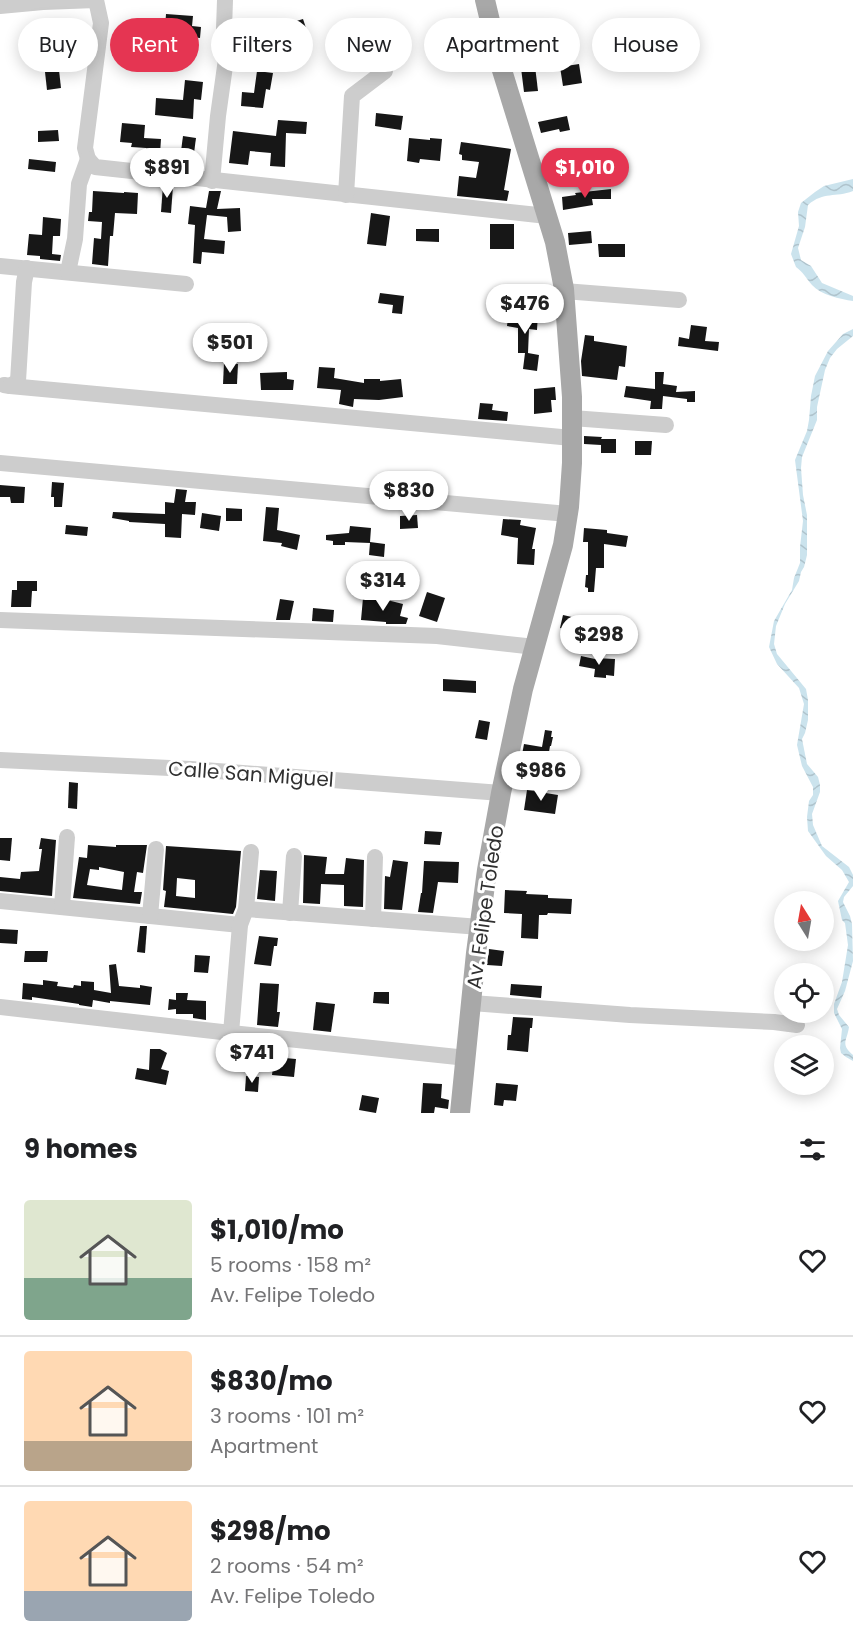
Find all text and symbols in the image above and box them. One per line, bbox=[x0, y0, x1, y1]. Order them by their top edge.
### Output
chip: Buy bbox=[18, 18, 98, 72]
chip: Rent bbox=[110, 18, 199, 72]
chip: Filters bbox=[211, 18, 313, 72]
chip: New bbox=[325, 18, 412, 72]
chip: Apartment bbox=[424, 18, 580, 72]
chip: House bbox=[592, 18, 700, 72]
pin: $891 bbox=[131, 148, 203, 199]
pin: $1,010 bbox=[536, 148, 634, 199]
text: $891 bbox=[144, 153, 190, 181]
text: $1,010 bbox=[555, 153, 615, 181]
pin: $476 bbox=[489, 284, 561, 335]
text: $476 bbox=[500, 289, 550, 317]
pin: $501 bbox=[194, 323, 266, 374]
text: $501 bbox=[207, 328, 253, 356]
pin: $830 bbox=[373, 471, 445, 522]
text: $830 bbox=[383, 476, 435, 504]
pin: $314 bbox=[347, 561, 419, 612]
text: $314 bbox=[360, 566, 406, 594]
pin: $298 bbox=[563, 615, 635, 666]
text: $298 bbox=[574, 620, 624, 648]
pin: $986 bbox=[505, 751, 577, 802]
street label: Calle San Miguel bbox=[167, 754, 335, 794]
text: $986 bbox=[515, 756, 567, 784]
street label: Av. Felipe Toledo bbox=[460, 823, 510, 991]
north arrow bbox=[774, 891, 834, 951]
map controls bbox=[774, 891, 834, 1095]
button: locate bbox=[774, 963, 834, 1023]
pin: $741 bbox=[216, 1033, 288, 1084]
button: layers bbox=[774, 1035, 834, 1095]
text: $741 bbox=[230, 1038, 274, 1066]
text: 9 homes bbox=[24, 1131, 138, 1167]
icon: filters bbox=[796, 1133, 829, 1166]
text: $1,010/mo bbox=[210, 1212, 344, 1248]
icon: home bbox=[72, 1224, 144, 1296]
icon: heart bbox=[796, 1244, 829, 1277]
text: 5 rooms · 158 m² bbox=[210, 1251, 371, 1279]
text: Av. Felipe Toledo bbox=[210, 1281, 375, 1309]
text: $830/mo bbox=[210, 1363, 333, 1399]
icon: home bbox=[72, 1375, 144, 1447]
icon: heart bbox=[796, 1395, 829, 1428]
text: 3 rooms · 101 m² bbox=[210, 1402, 364, 1430]
text: Apartment bbox=[210, 1432, 318, 1460]
text: $298/mo bbox=[210, 1513, 331, 1549]
icon: home bbox=[72, 1525, 144, 1597]
icon: heart bbox=[796, 1545, 829, 1578]
text: 2 rooms · 54 m² bbox=[210, 1552, 364, 1580]
text: Av. Felipe Toledo bbox=[210, 1582, 375, 1610]

